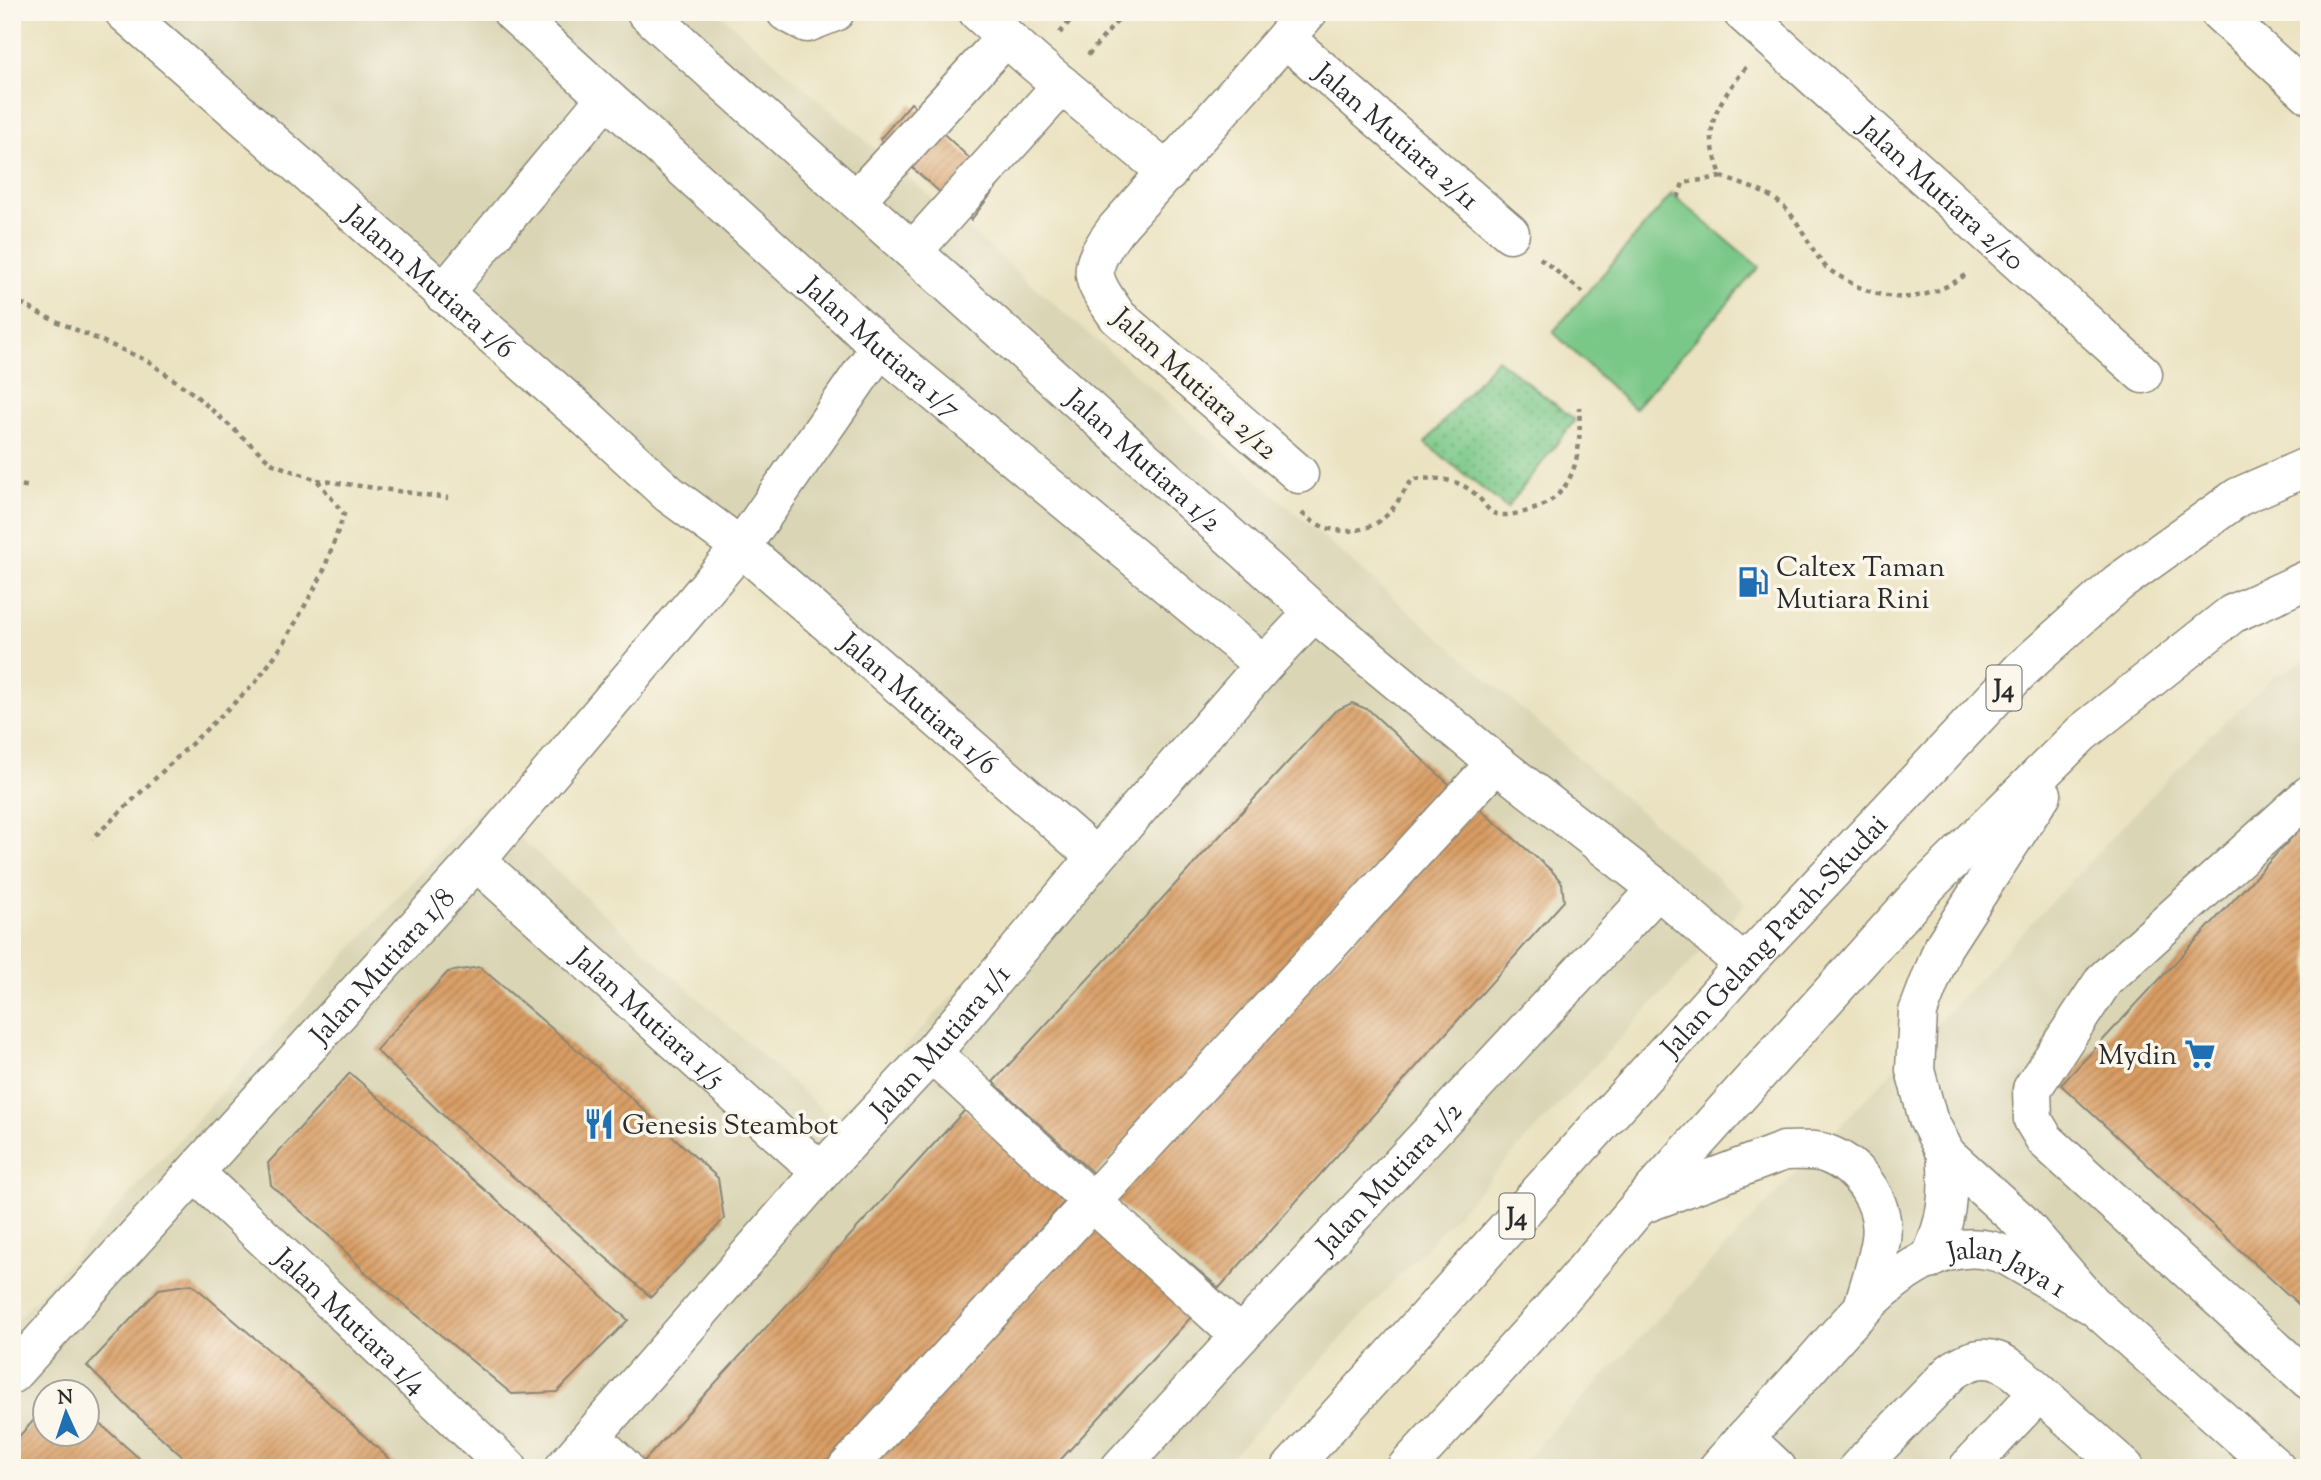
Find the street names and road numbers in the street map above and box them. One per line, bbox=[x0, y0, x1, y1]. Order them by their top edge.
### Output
street label: Jalan Mutiara 2/11 bbox=[1303, 54, 1487, 221]
street label: Jalan Mutiara 2/10 bbox=[1847, 108, 2033, 281]
street label: Jalann Mutiara 1/6 bbox=[333, 196, 523, 369]
street label: Jalan Mutiara 1/7 bbox=[791, 267, 968, 429]
street label: Jalan Mutiara 2/12 bbox=[1101, 299, 1286, 471]
street label: Jalan Mutiara 1/2 bbox=[1054, 380, 1229, 543]
street label: Jalan Mutiara 1/6 bbox=[828, 624, 1005, 785]
road number: J4 bbox=[1986, 666, 2022, 710]
street label: Jalan Gelang Patah-Skudai bbox=[1652, 807, 1898, 1069]
street label: Jalan Mutiara 1/8 bbox=[301, 880, 465, 1056]
street label: Jalan Mutiara 1/5 bbox=[560, 938, 733, 1099]
street label: Jalan Mutiara 1/1 bbox=[862, 957, 1021, 1131]
street label: Jalan Mutiara 1/2 bbox=[1307, 1093, 1473, 1266]
road number: J4 bbox=[1500, 1194, 1534, 1238]
street label: Jalan Jaya 1 bbox=[1942, 1231, 2073, 1309]
street label: Jalan Mutiara 1/4 bbox=[262, 1239, 435, 1405]

